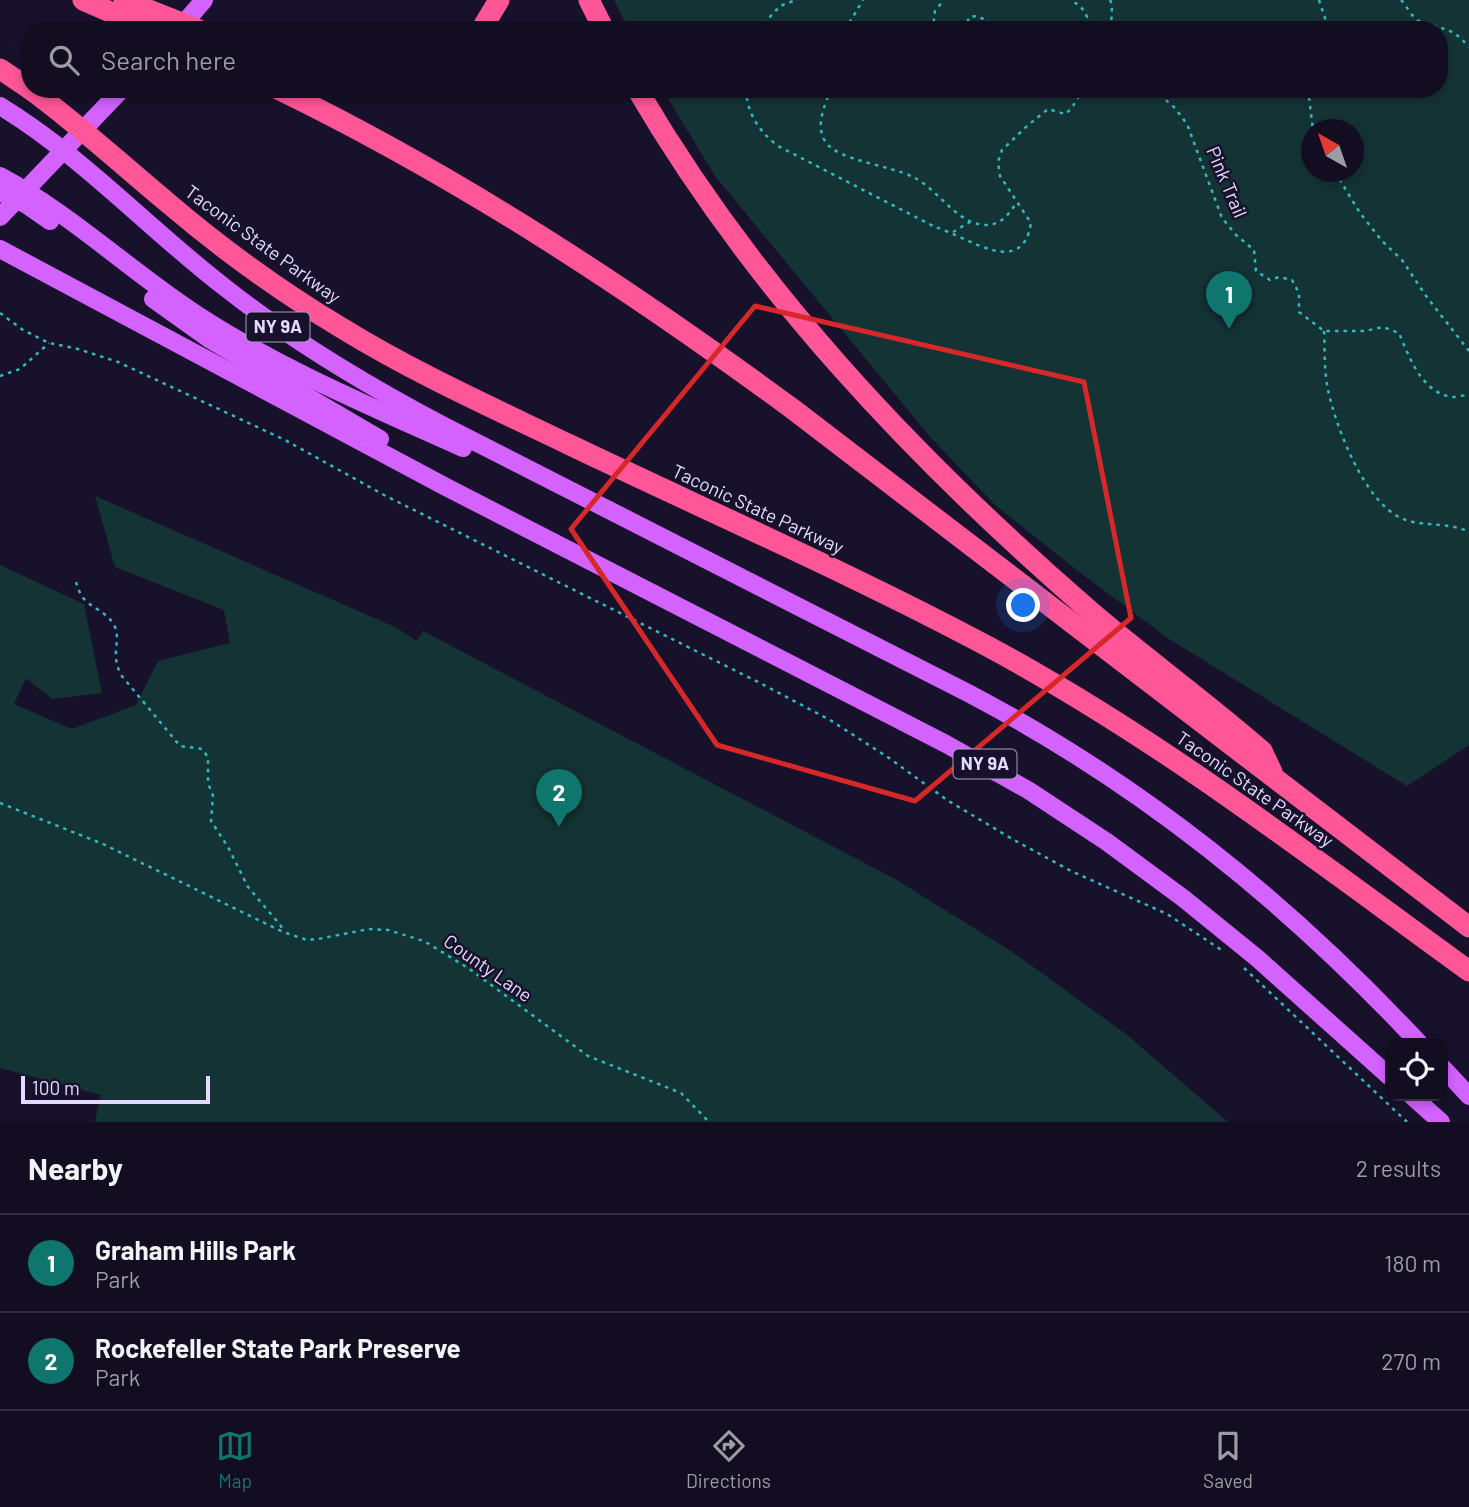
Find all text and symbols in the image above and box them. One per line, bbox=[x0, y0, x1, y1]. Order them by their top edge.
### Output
search box bbox=[21, 21, 1448, 98]
icon: search bbox=[45, 41, 83, 79]
text: Search here bbox=[101, 44, 236, 75]
north arrow bbox=[1301, 119, 1364, 182]
street label: Pink Trail bbox=[1202, 143, 1253, 221]
street label: Taconic State Parkway bbox=[181, 179, 346, 308]
pin: 1 bbox=[1206, 271, 1252, 329]
road number: NY 9A bbox=[246, 312, 310, 342]
street label: Taconic State Parkway bbox=[669, 459, 848, 558]
your location bbox=[1006, 588, 1040, 622]
street label: Taconic State Parkway bbox=[1172, 726, 1338, 852]
road number: NY 9A bbox=[954, 750, 1016, 778]
pin: 2 bbox=[536, 769, 582, 827]
street label: County Lane bbox=[440, 929, 537, 1006]
map controls bbox=[1385, 1038, 1448, 1101]
button: locate bbox=[1385, 1038, 1448, 1101]
scale bar bbox=[21, 1073, 210, 1105]
text: 100 m bbox=[32, 1076, 80, 1099]
text: Nearby bbox=[28, 1150, 123, 1186]
text: 2 results bbox=[1356, 1154, 1441, 1182]
text: Graham Hills Park bbox=[95, 1234, 296, 1265]
text: 1 bbox=[47, 1249, 55, 1277]
text: 180 m bbox=[1384, 1249, 1441, 1277]
text: Park bbox=[95, 1265, 140, 1293]
text: Rockefeller State Park Preserve bbox=[95, 1332, 461, 1363]
text: 2 bbox=[45, 1347, 57, 1375]
text: 270 m bbox=[1381, 1347, 1441, 1375]
text: Park bbox=[95, 1363, 140, 1391]
tab: Map bbox=[216, 1427, 254, 1492]
tab: Directions bbox=[686, 1427, 771, 1492]
tab: Saved bbox=[1203, 1427, 1253, 1492]

